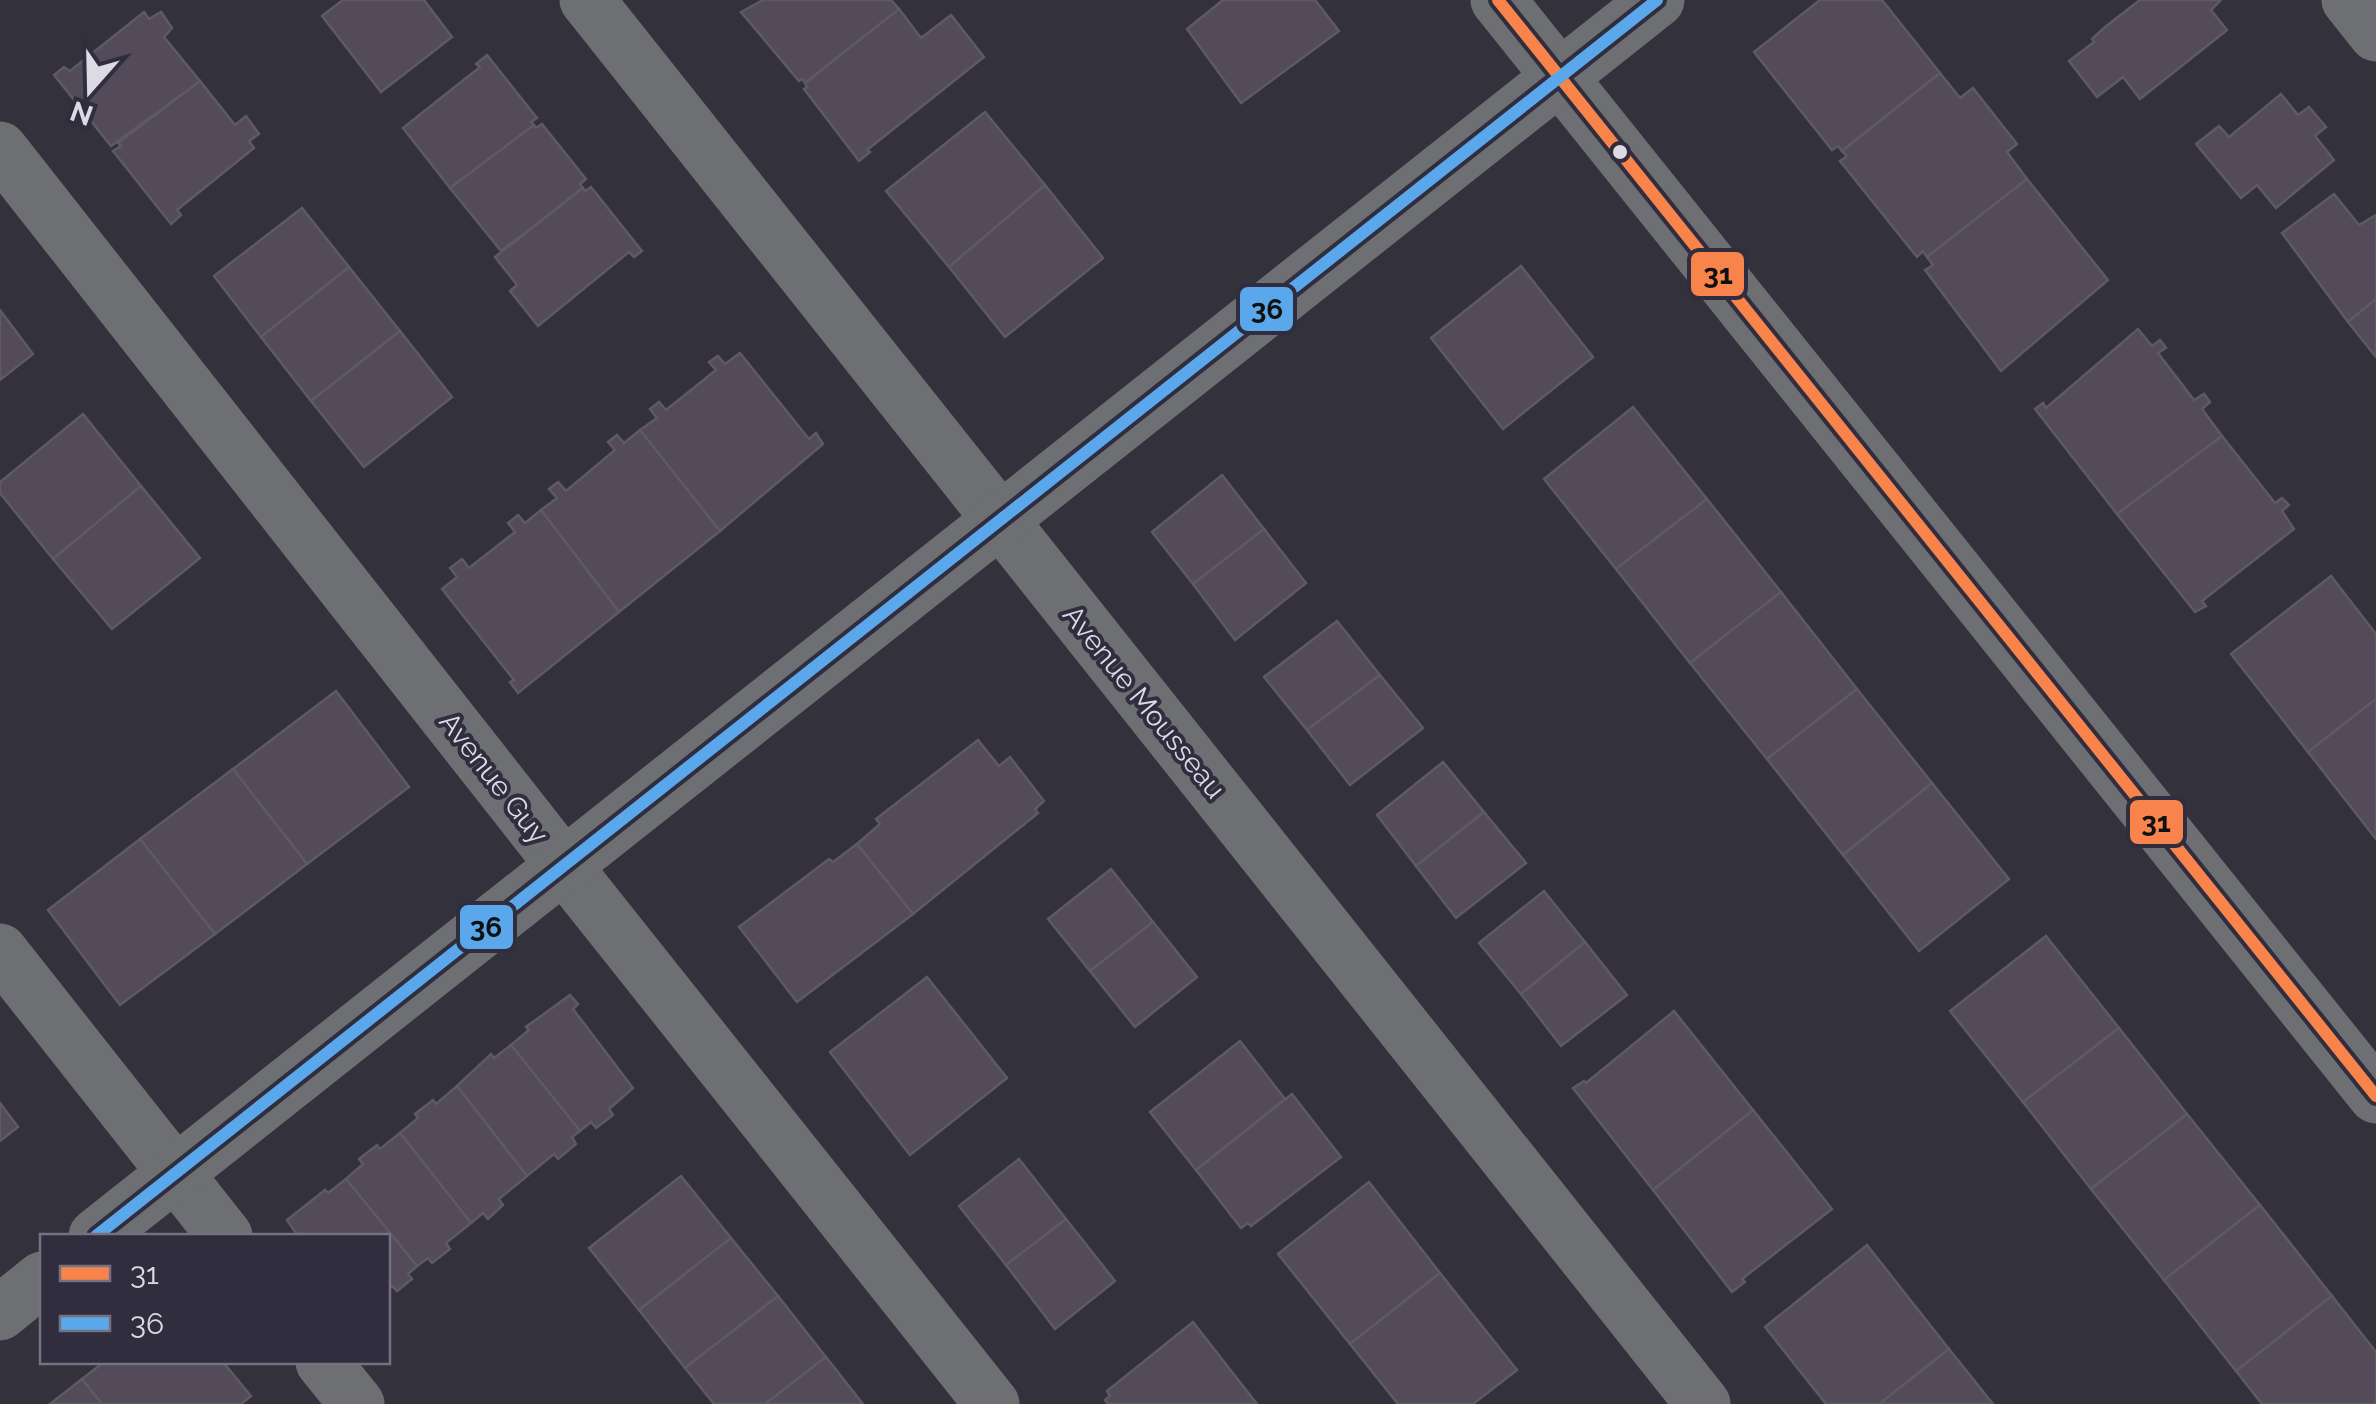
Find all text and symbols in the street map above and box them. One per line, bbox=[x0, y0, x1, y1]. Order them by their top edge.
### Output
north arrow bbox=[40, 40, 140, 140]
text: N bbox=[66, 94, 97, 132]
unlabelled marker bbox=[1610, 142, 1630, 162]
line badge: 31 bbox=[1689, 250, 1746, 298]
text: 31 bbox=[1703, 258, 1733, 291]
line badge: 36 bbox=[1238, 285, 1295, 333]
text: 36 bbox=[1251, 293, 1283, 326]
street label: Avenue Mousseau bbox=[1056, 599, 1232, 805]
street label: Avenue Guy bbox=[433, 706, 555, 850]
line badge: 31 bbox=[2128, 798, 2185, 846]
text: 31 bbox=[2141, 806, 2171, 839]
line badge: 36 bbox=[458, 903, 515, 951]
text: 36 bbox=[470, 911, 502, 944]
legend bbox=[40, 1234, 390, 1364]
text: 31 bbox=[130, 1256, 159, 1291]
text: 36 bbox=[130, 1306, 164, 1341]

